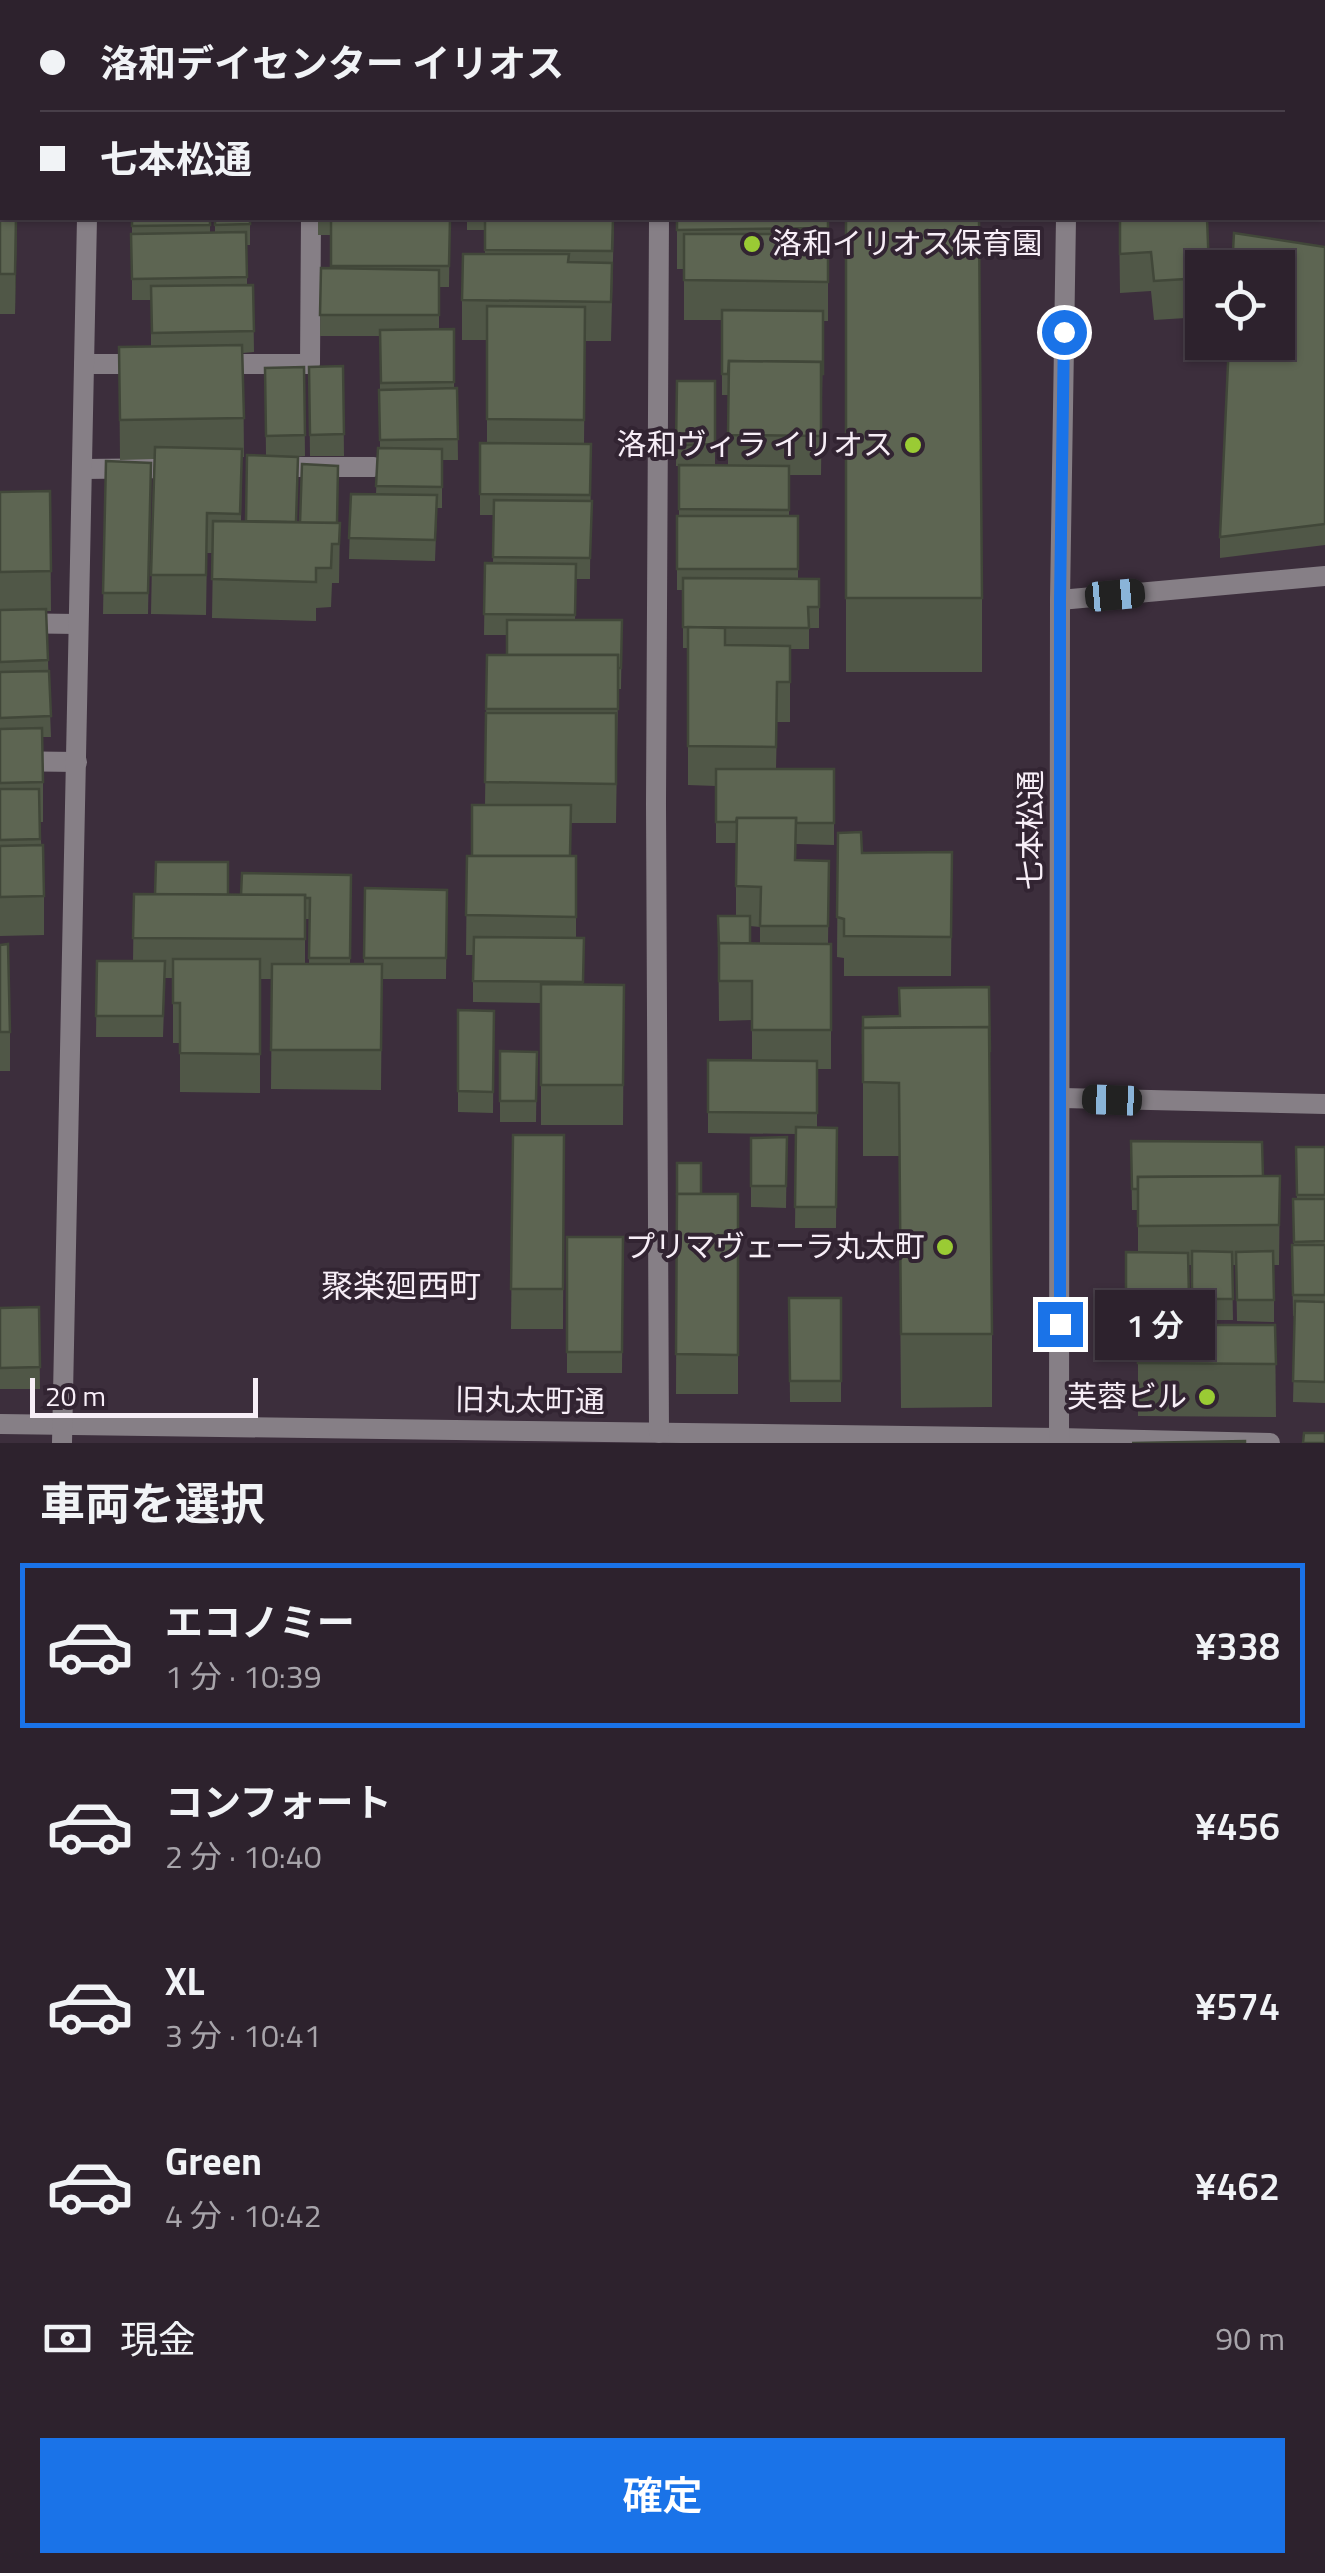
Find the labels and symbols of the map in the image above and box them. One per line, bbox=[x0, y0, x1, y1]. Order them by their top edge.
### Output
place label: 洛和イリオス保育園 bbox=[772, 220, 1042, 266]
marker: 洛和イリオス保育園 bbox=[741, 233, 763, 255]
route start bbox=[1042, 310, 1087, 355]
place label: 洛和ヴィラ イリオス bbox=[616, 421, 893, 467]
marker: 洛和ヴィラ イリオス bbox=[902, 434, 924, 456]
car bbox=[1084, 577, 1146, 613]
street label: 七本松通 bbox=[1007, 770, 1053, 890]
car bbox=[1081, 1084, 1143, 1116]
place label: プリマヴェーラ丸太町 bbox=[625, 1223, 925, 1269]
marker: プリマヴェーラ丸太町 bbox=[934, 1236, 956, 1258]
district label: 聚楽廻西町 bbox=[321, 1261, 481, 1309]
callout: 1 分 bbox=[1095, 1289, 1215, 1359]
route end bbox=[1038, 1302, 1083, 1347]
scale bar bbox=[30, 1373, 258, 1418]
place label: 芙蓉ビル bbox=[1067, 1373, 1187, 1419]
street label: 旧丸太町通 bbox=[455, 1376, 605, 1424]
marker: 芙蓉ビル bbox=[1196, 1386, 1218, 1408]

